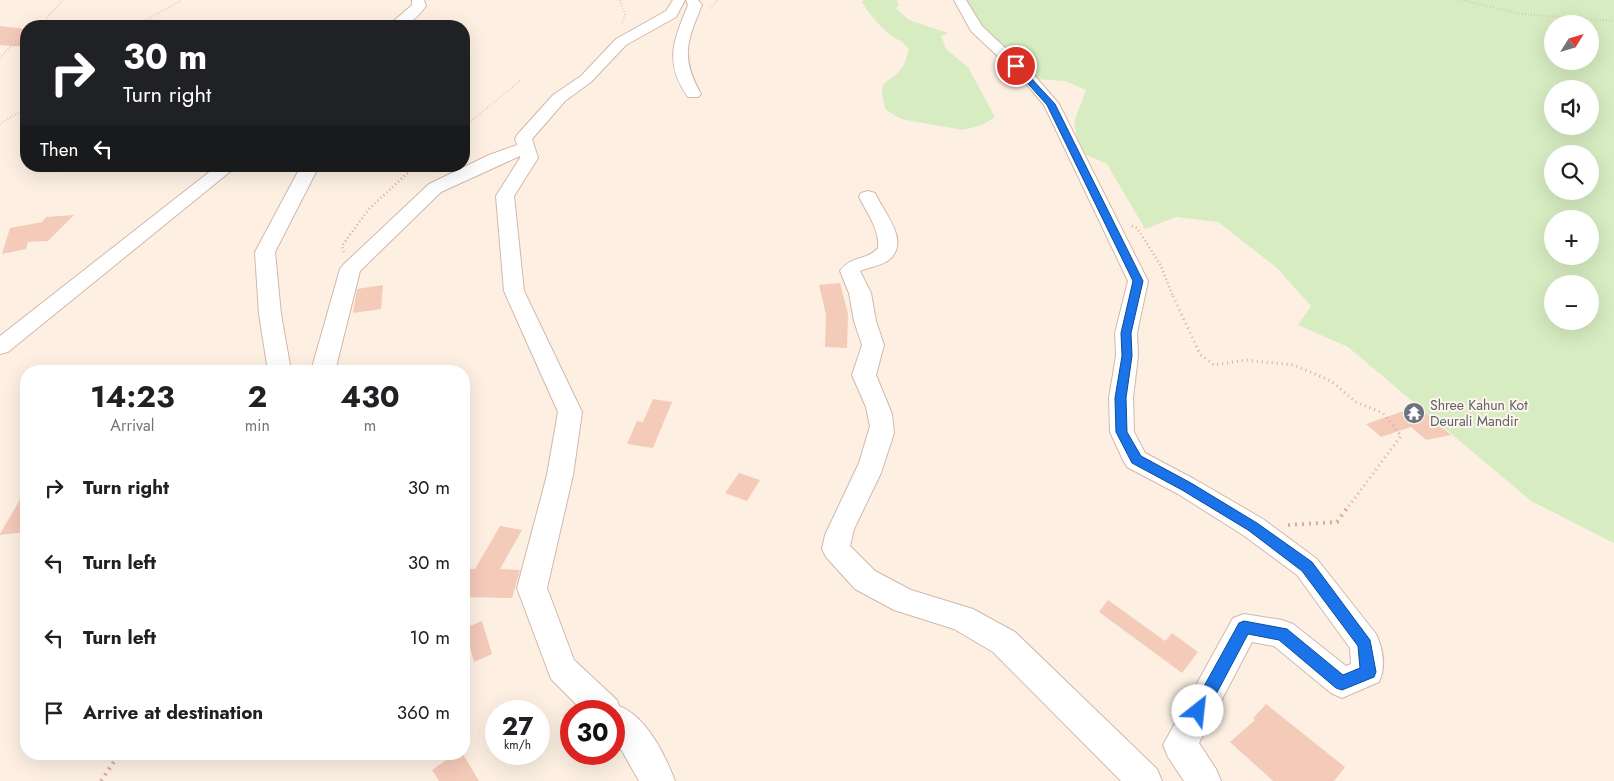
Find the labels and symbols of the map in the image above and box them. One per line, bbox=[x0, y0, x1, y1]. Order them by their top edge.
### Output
north arrow bbox=[1544, 15, 1599, 70]
pin bbox=[995, 45, 1037, 87]
place label: Shree Kahun Kot Deurali Mandir bbox=[1430, 395, 1528, 431]
temple icon: Shree Kahun Kot Deurali Mandir bbox=[1402, 401, 1426, 425]
position arrow bbox=[1171, 684, 1223, 736]
speed limit sign: 30 bbox=[560, 700, 625, 765]

